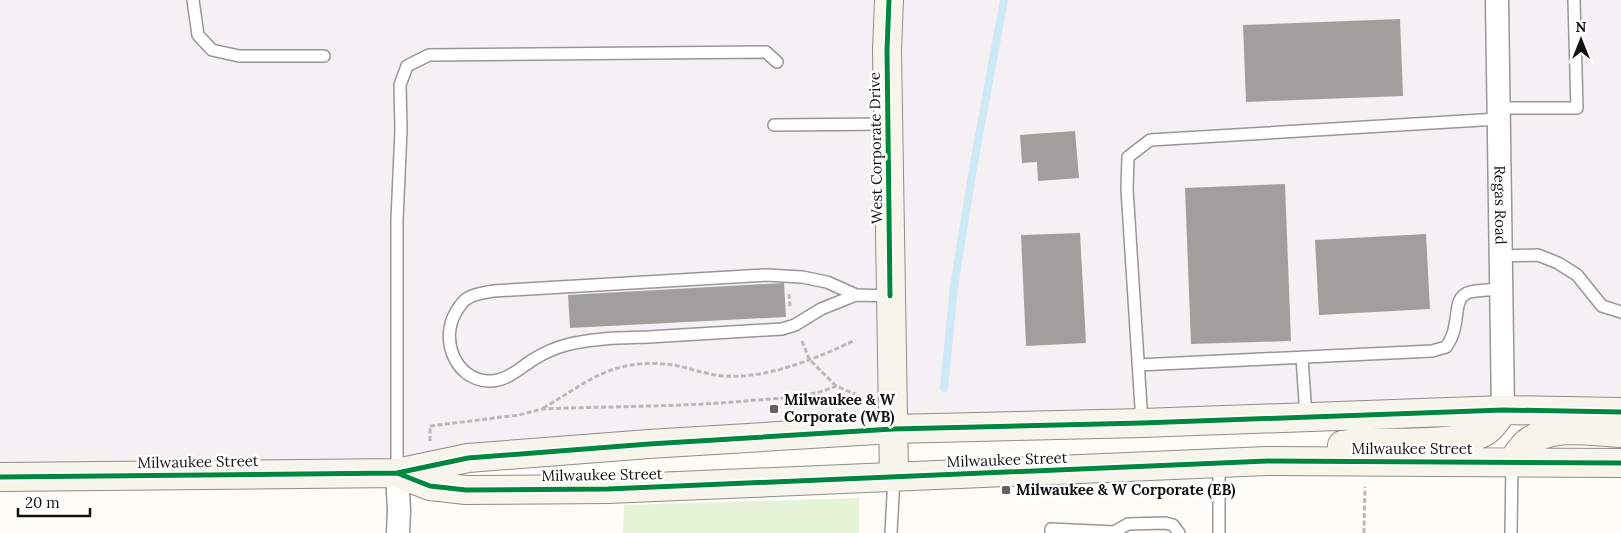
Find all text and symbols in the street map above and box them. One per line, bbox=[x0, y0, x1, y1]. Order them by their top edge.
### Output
north arrow bbox=[1556, 15, 1606, 65]
text: N bbox=[1576, 18, 1587, 36]
street label: West Corporate Drive bbox=[865, 72, 886, 224]
street label: Regas Road bbox=[1490, 165, 1511, 245]
place label: Milwaukee & W Corporate (WB) bbox=[784, 390, 896, 427]
marker: Milwaukee & W Corporate (WB) bbox=[768, 403, 780, 415]
street label: Milwaukee Street bbox=[1351, 439, 1473, 458]
street label: Milwaukee Street bbox=[946, 448, 1068, 471]
street label: Milwaukee Street bbox=[137, 451, 259, 472]
street label: Milwaukee Street bbox=[541, 464, 663, 485]
place label: Milwaukee & W Corporate (EB) bbox=[1016, 480, 1236, 500]
marker: Milwaukee & W Corporate (EB) bbox=[1000, 484, 1012, 496]
scale bar bbox=[18, 486, 90, 518]
text: 20 m bbox=[25, 493, 60, 512]

